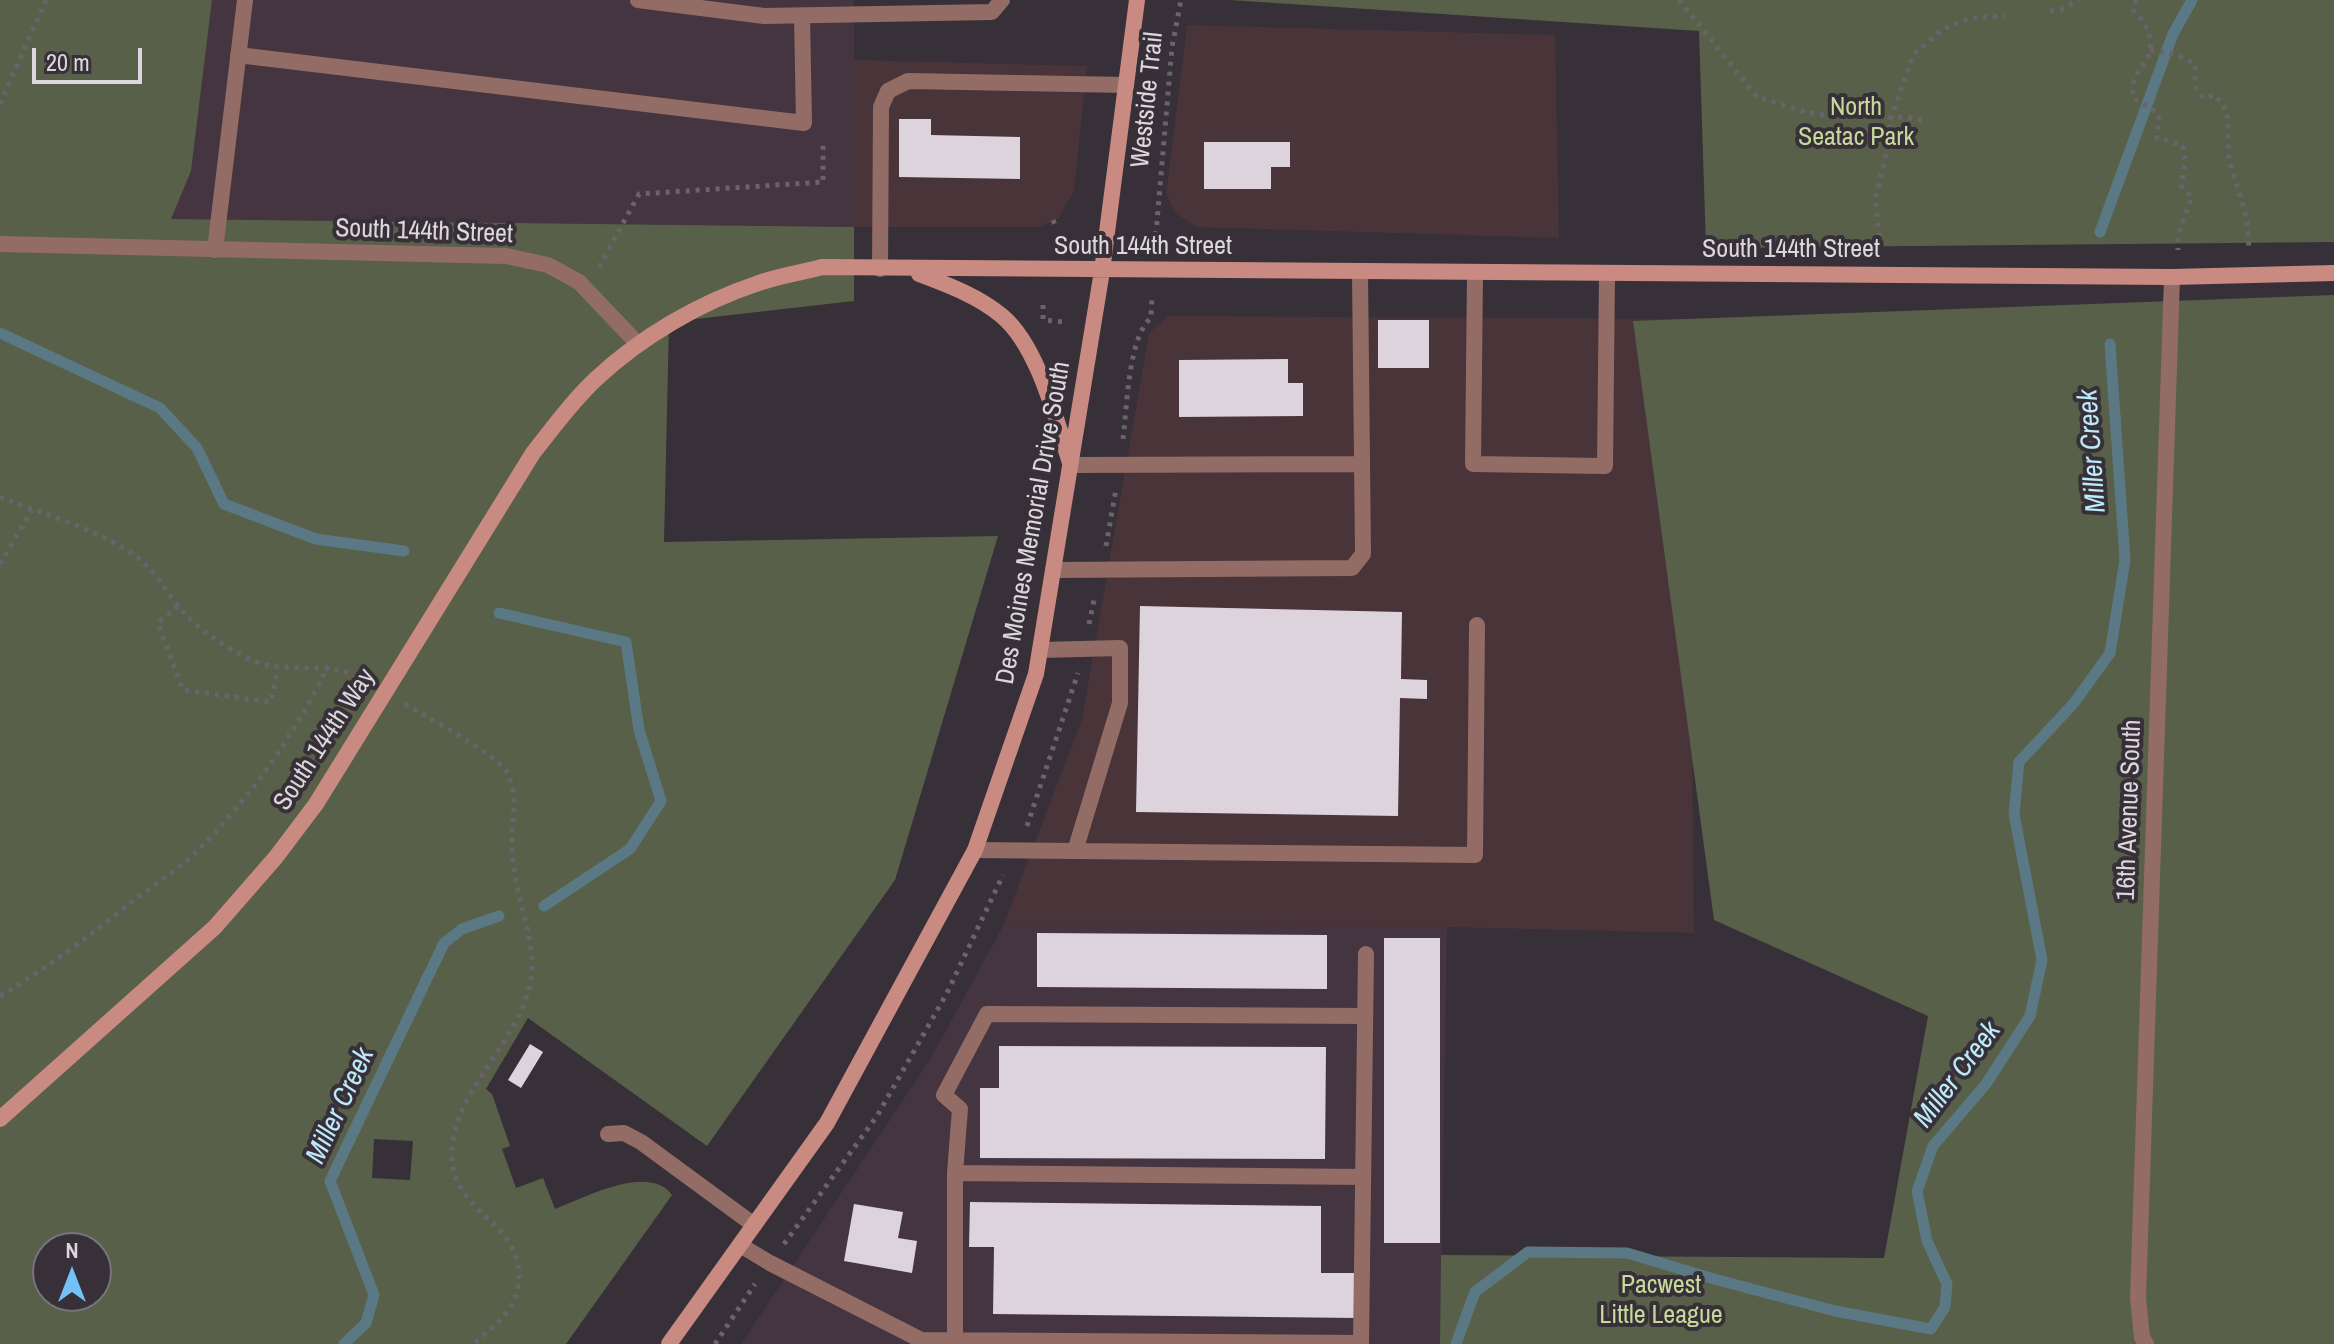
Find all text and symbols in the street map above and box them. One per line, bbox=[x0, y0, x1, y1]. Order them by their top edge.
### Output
street label: Westside Trail bbox=[1125, 31, 1171, 169]
scale bar bbox=[36, 32, 146, 82]
text: 20 m bbox=[46, 46, 90, 78]
park label: North Seatac Park bbox=[1798, 92, 1914, 154]
street label: South 144th Street bbox=[335, 213, 513, 251]
street label: South 144th Street bbox=[1054, 231, 1232, 263]
street label: South 144th Street bbox=[1702, 234, 1880, 266]
street label: Des Moines Memorial Drive South bbox=[990, 359, 1078, 687]
water label: Miller Creek bbox=[2072, 388, 2114, 514]
street label: South 144th Way bbox=[268, 663, 382, 817]
street label: 16th Avenue South bbox=[2111, 719, 2149, 901]
water label: Miller Creek bbox=[1907, 1015, 2009, 1135]
water label: Miller Creek bbox=[300, 1043, 382, 1169]
north arrow bbox=[32, 1232, 112, 1312]
text: N bbox=[65, 1235, 79, 1265]
park label: Pacwest Little League bbox=[1599, 1270, 1723, 1332]

